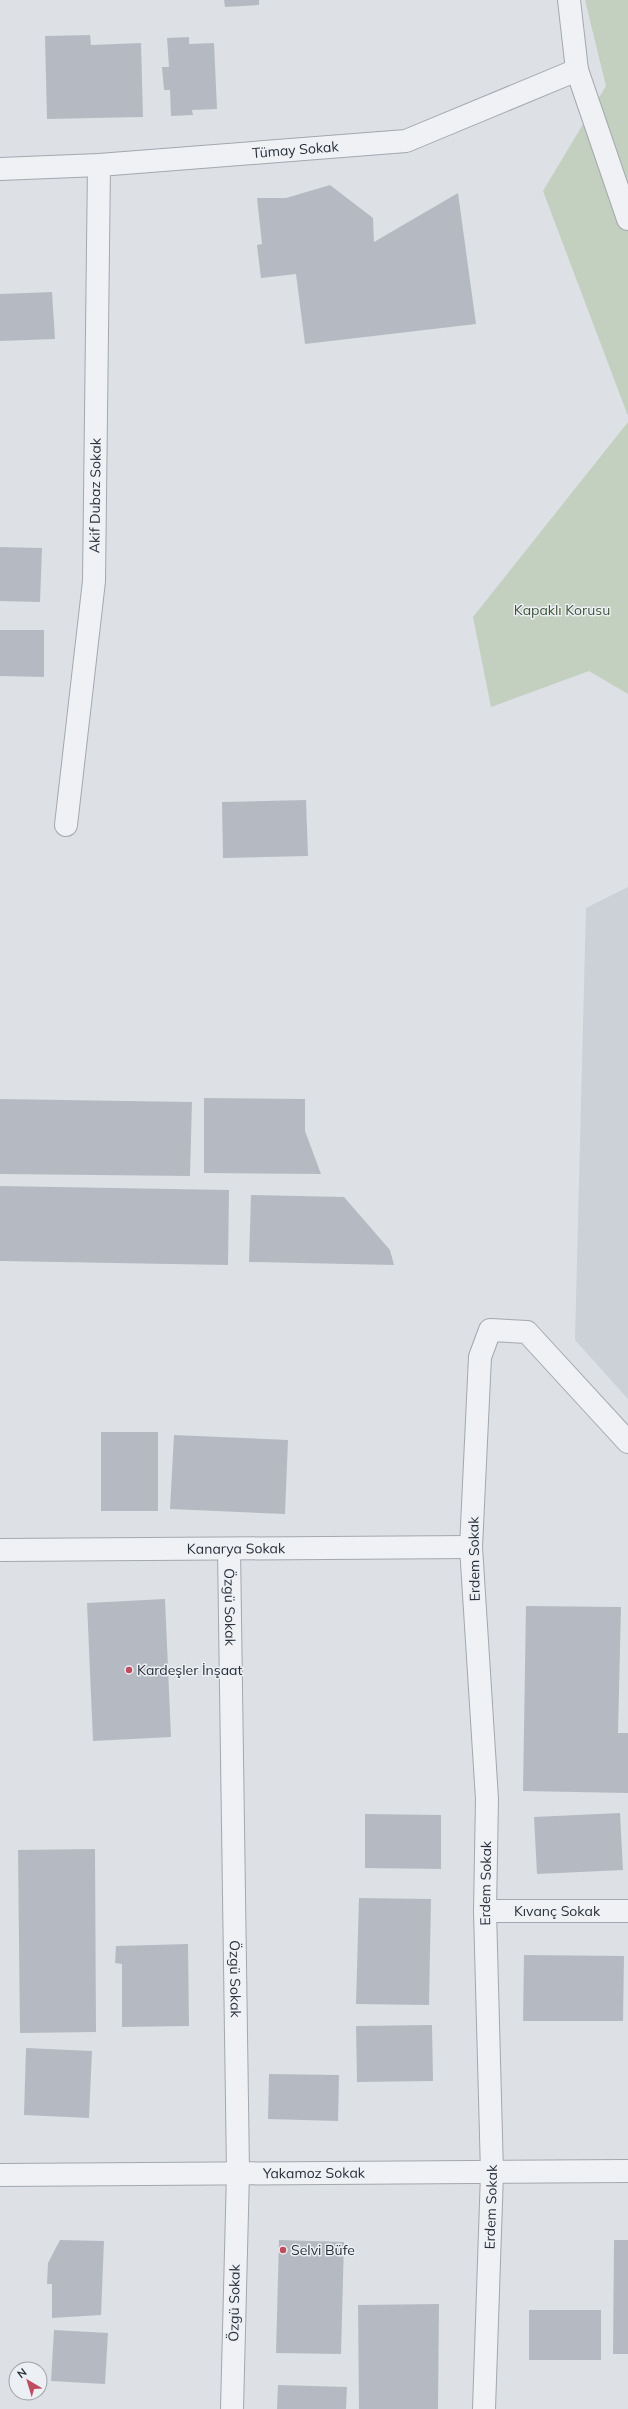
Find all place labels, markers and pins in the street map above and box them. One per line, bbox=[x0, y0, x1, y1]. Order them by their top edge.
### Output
place label: Kardeşler İnşaat bbox=[137, 1661, 242, 1679]
marker: Kardeşler İnşaat bbox=[124, 1665, 134, 1675]
place label: Selvi Büfe bbox=[291, 2241, 355, 2259]
marker: Selvi Büfe bbox=[278, 2245, 288, 2255]

